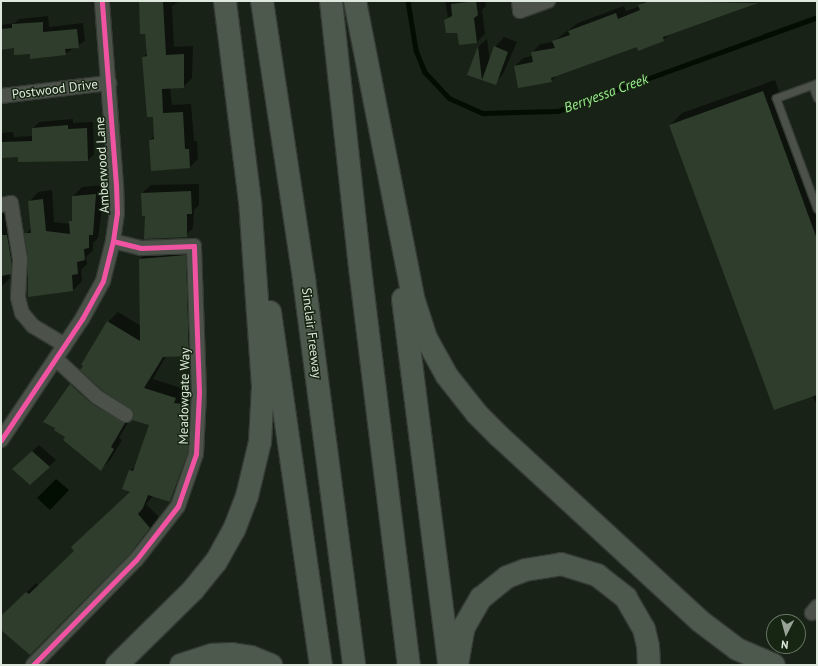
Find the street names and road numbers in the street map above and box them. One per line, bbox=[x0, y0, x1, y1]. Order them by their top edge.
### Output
street label: Postwood Drive bbox=[11, 77, 99, 103]
street label: Amberwood Lane bbox=[93, 116, 113, 214]
street label: Sinclair Freeway bbox=[298, 287, 324, 379]
street label: Meadowgate Way bbox=[176, 347, 194, 445]

